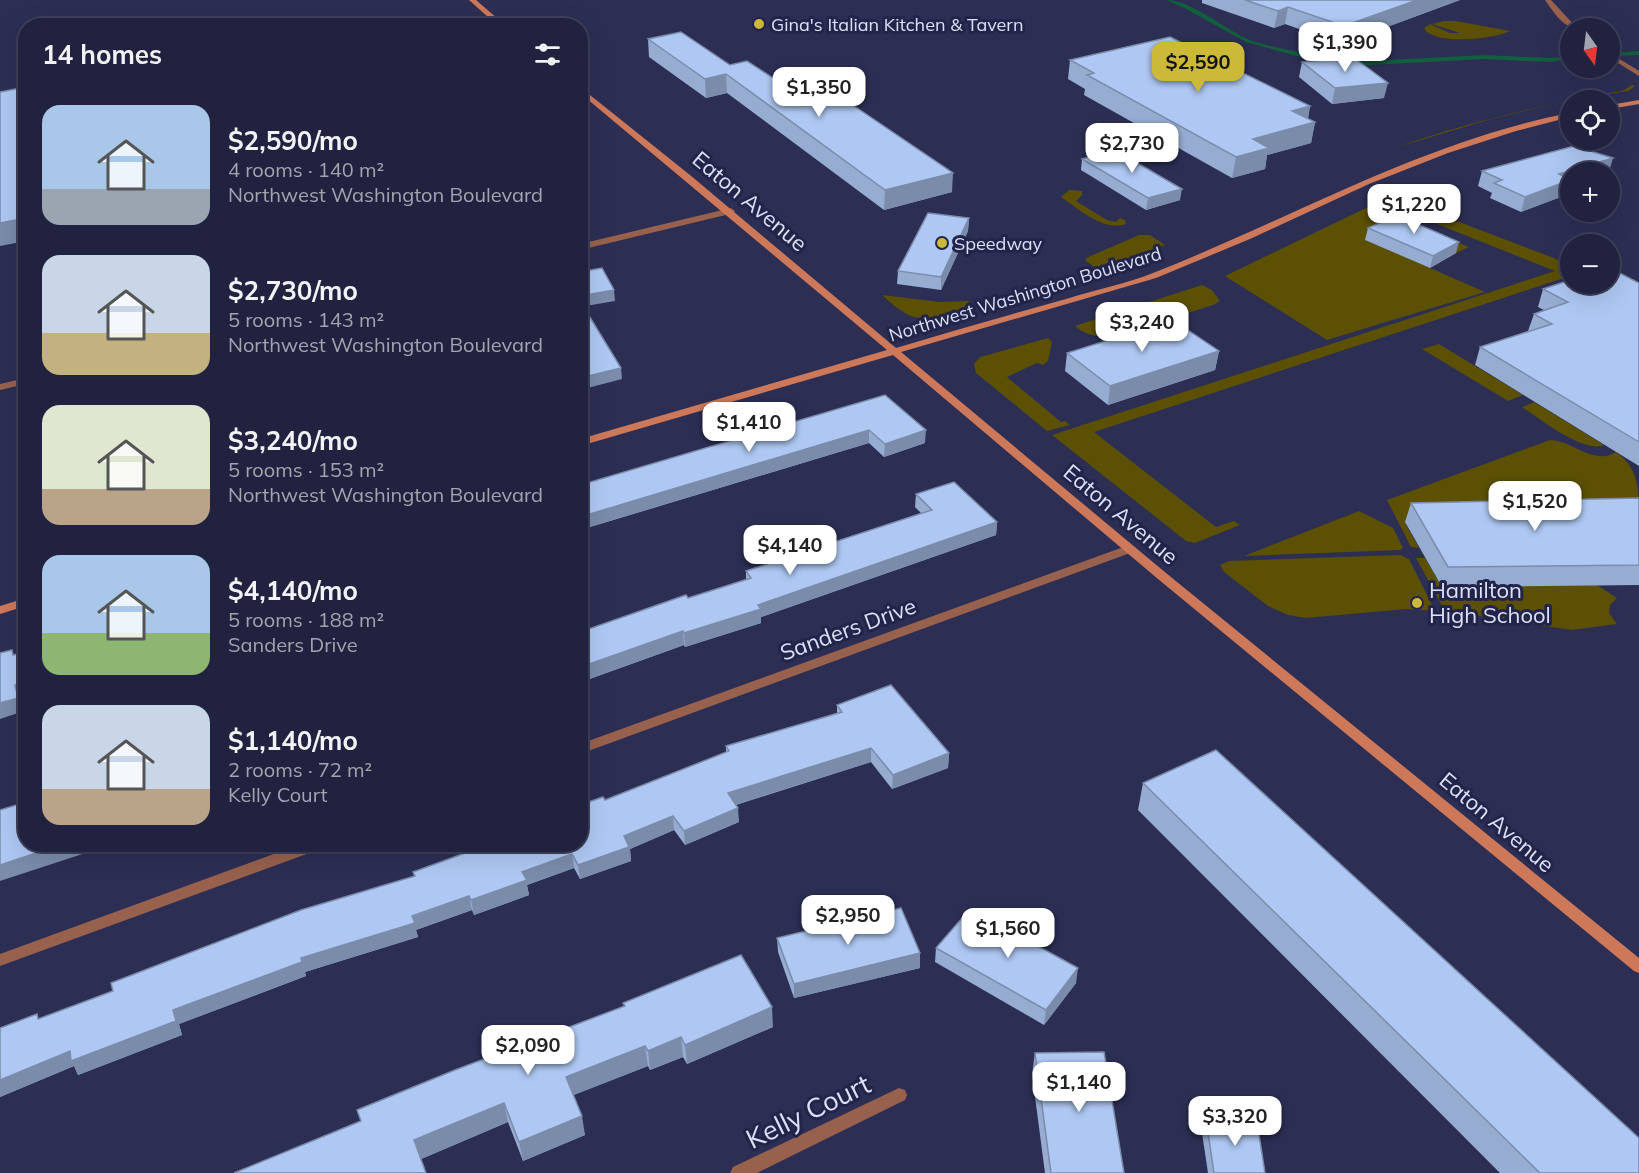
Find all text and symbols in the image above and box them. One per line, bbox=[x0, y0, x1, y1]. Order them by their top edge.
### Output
place label: Gina's Italian Kitchen & Tavern bbox=[771, 13, 1023, 36]
marker: Gina's Italian Kitchen & Tavern bbox=[752, 17, 766, 31]
north arrow bbox=[1560, 18, 1620, 78]
map controls bbox=[1560, 18, 1620, 294]
pin: $1,390 bbox=[1296, 22, 1394, 73]
text: $1,390 bbox=[1313, 29, 1377, 54]
text: 14 homes bbox=[42, 38, 162, 71]
icon: filters bbox=[531, 38, 564, 71]
pin: $2,590 bbox=[1149, 42, 1247, 93]
text: $2,590 bbox=[1166, 49, 1230, 74]
pin: $1,350 bbox=[770, 67, 868, 118]
text: $1,350 bbox=[787, 74, 851, 99]
button: locate bbox=[1560, 90, 1620, 150]
pin: $2,730 bbox=[1083, 123, 1181, 174]
text: $2,590/mo bbox=[228, 124, 358, 157]
icon: home bbox=[90, 129, 162, 201]
text: $2,730 bbox=[1100, 130, 1164, 155]
street label: Eaton Avenue bbox=[687, 145, 813, 257]
text: 4 rooms · 140 m² bbox=[228, 157, 384, 182]
button: + bbox=[1560, 162, 1620, 222]
text: Northwest Washington Boulevard bbox=[228, 182, 543, 207]
pin: $1,220 bbox=[1365, 184, 1463, 235]
text: $1,220 bbox=[1382, 191, 1446, 216]
place label: Speedway bbox=[954, 232, 1043, 255]
button: − bbox=[1560, 234, 1620, 294]
marker: Speedway bbox=[935, 236, 949, 250]
street label: Northwest Washington Boulevard bbox=[886, 242, 1164, 346]
text: $2,730/mo bbox=[228, 274, 358, 307]
icon: home bbox=[90, 279, 162, 351]
pin: $3,240 bbox=[1093, 302, 1191, 353]
text: 5 rooms · 143 m² bbox=[228, 307, 384, 332]
text: $3,240 bbox=[1110, 309, 1174, 334]
text: Northwest Washington Boulevard bbox=[228, 332, 543, 357]
pin: $1,410 bbox=[700, 402, 798, 453]
text: $1,410 bbox=[717, 409, 781, 434]
text: $3,240/mo bbox=[228, 424, 358, 457]
icon: home bbox=[90, 429, 162, 501]
text: 5 rooms · 153 m² bbox=[228, 457, 384, 482]
street label: Eaton Avenue bbox=[1058, 458, 1184, 570]
pin: $1,520 bbox=[1486, 481, 1584, 532]
text: Northwest Washington Boulevard bbox=[228, 482, 543, 507]
text: $1,520 bbox=[1503, 488, 1567, 513]
pin: $4,140 bbox=[741, 525, 839, 576]
text: $4,140 bbox=[758, 532, 822, 557]
text: $4,140/mo bbox=[228, 574, 358, 607]
place label: Hamilton High School bbox=[1429, 576, 1551, 629]
icon: home bbox=[90, 579, 162, 651]
street label: Sanders Drive bbox=[776, 591, 920, 667]
marker: Hamilton High School bbox=[1410, 596, 1424, 610]
text: 5 rooms · 188 m² bbox=[228, 607, 384, 632]
text: Sanders Drive bbox=[228, 632, 358, 657]
text: $1,140/mo bbox=[228, 724, 358, 757]
icon: home bbox=[90, 729, 162, 801]
text: 2 rooms · 72 m² bbox=[228, 757, 372, 782]
street label: Eaton Avenue bbox=[1434, 766, 1560, 878]
text: Kelly Court bbox=[228, 782, 327, 807]
pin: $2,950 bbox=[799, 895, 897, 946]
text: $2,950 bbox=[816, 902, 880, 927]
pin: $1,560 bbox=[959, 908, 1057, 959]
text: $1,560 bbox=[976, 915, 1040, 940]
pin: $2,090 bbox=[479, 1025, 577, 1076]
text: $2,090 bbox=[496, 1032, 560, 1057]
pin: $1,140 bbox=[1030, 1062, 1128, 1113]
street label: Kelly Court bbox=[740, 1066, 876, 1156]
text: $1,140 bbox=[1047, 1069, 1111, 1094]
pin: $3,320 bbox=[1186, 1096, 1284, 1147]
text: $3,320 bbox=[1203, 1103, 1267, 1128]

